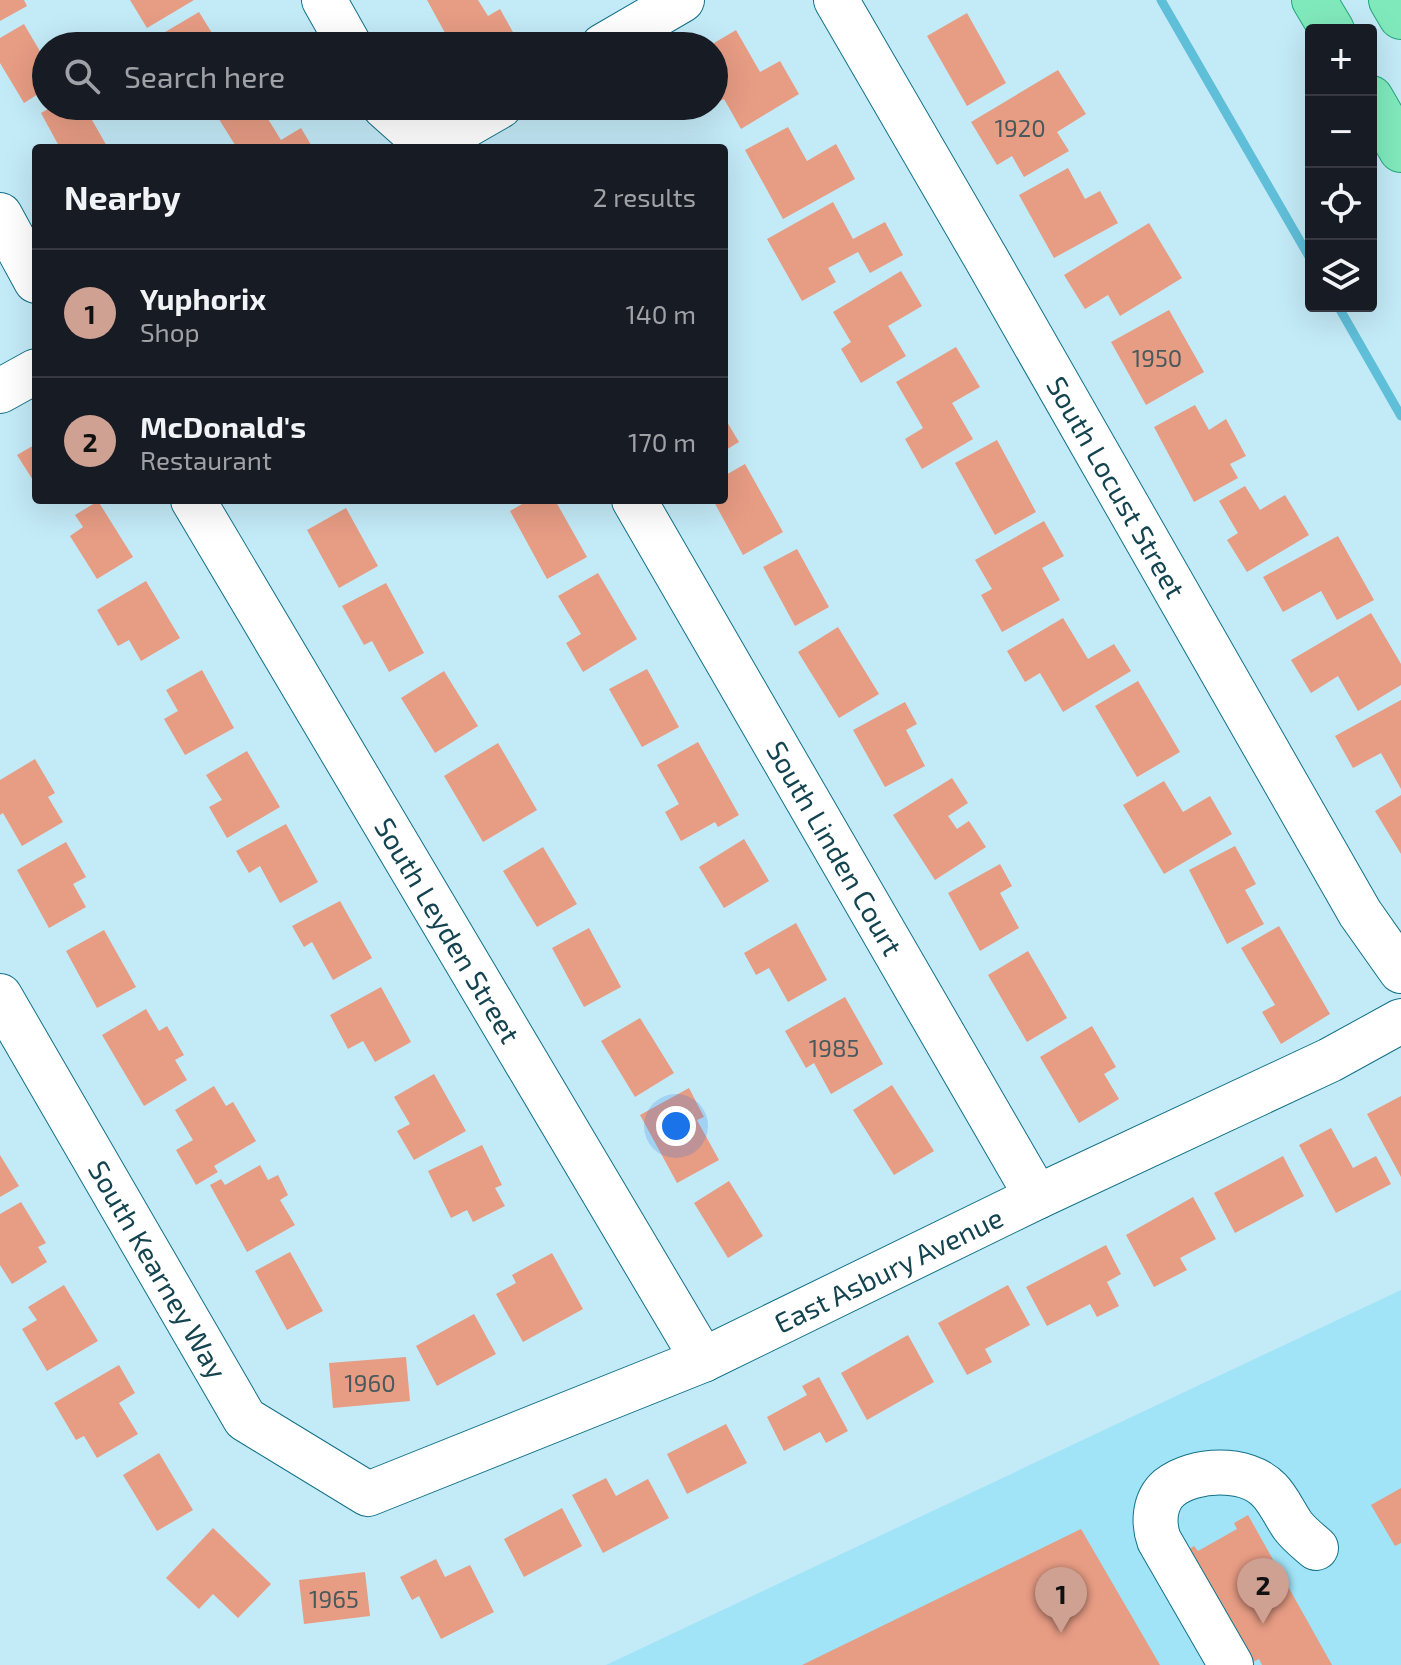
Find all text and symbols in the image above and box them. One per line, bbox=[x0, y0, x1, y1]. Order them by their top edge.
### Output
map controls bbox=[1305, 24, 1377, 312]
button: + bbox=[1305, 24, 1377, 96]
search box bbox=[32, 32, 728, 120]
icon: search bbox=[60, 54, 104, 98]
text: Search here bbox=[124, 58, 285, 94]
button: − bbox=[1305, 96, 1377, 168]
house number: 1920 bbox=[994, 113, 1046, 142]
button: locate bbox=[1305, 168, 1377, 240]
text: Nearby bbox=[64, 176, 181, 217]
text: 2 results bbox=[593, 181, 696, 212]
button: layers bbox=[1305, 240, 1377, 312]
text: Yuphorix bbox=[140, 280, 266, 316]
text: 1 bbox=[84, 298, 96, 329]
text: 140 m bbox=[625, 298, 696, 329]
text: Shop bbox=[140, 316, 200, 347]
house number: 1950 bbox=[1132, 343, 1182, 372]
street label: South Locust Street bbox=[1040, 370, 1193, 604]
text: McDonald's bbox=[140, 408, 306, 444]
text: 2 bbox=[82, 426, 98, 457]
text: 170 m bbox=[628, 426, 696, 457]
text: Restaurant bbox=[140, 444, 272, 475]
street label: South Linden Court bbox=[760, 735, 910, 961]
street label: South Leyden Street bbox=[368, 811, 528, 1049]
house number: 1985 bbox=[809, 1033, 859, 1062]
your location bbox=[656, 1106, 696, 1146]
street label: South Kearney Way bbox=[82, 1154, 235, 1385]
street label: East Asbury Avenue bbox=[769, 1199, 1008, 1340]
house number: 1960 bbox=[344, 1368, 396, 1397]
pin: 2 bbox=[1237, 1558, 1289, 1624]
pin: 1 bbox=[1035, 1567, 1087, 1633]
house number: 1965 bbox=[309, 1584, 359, 1613]

